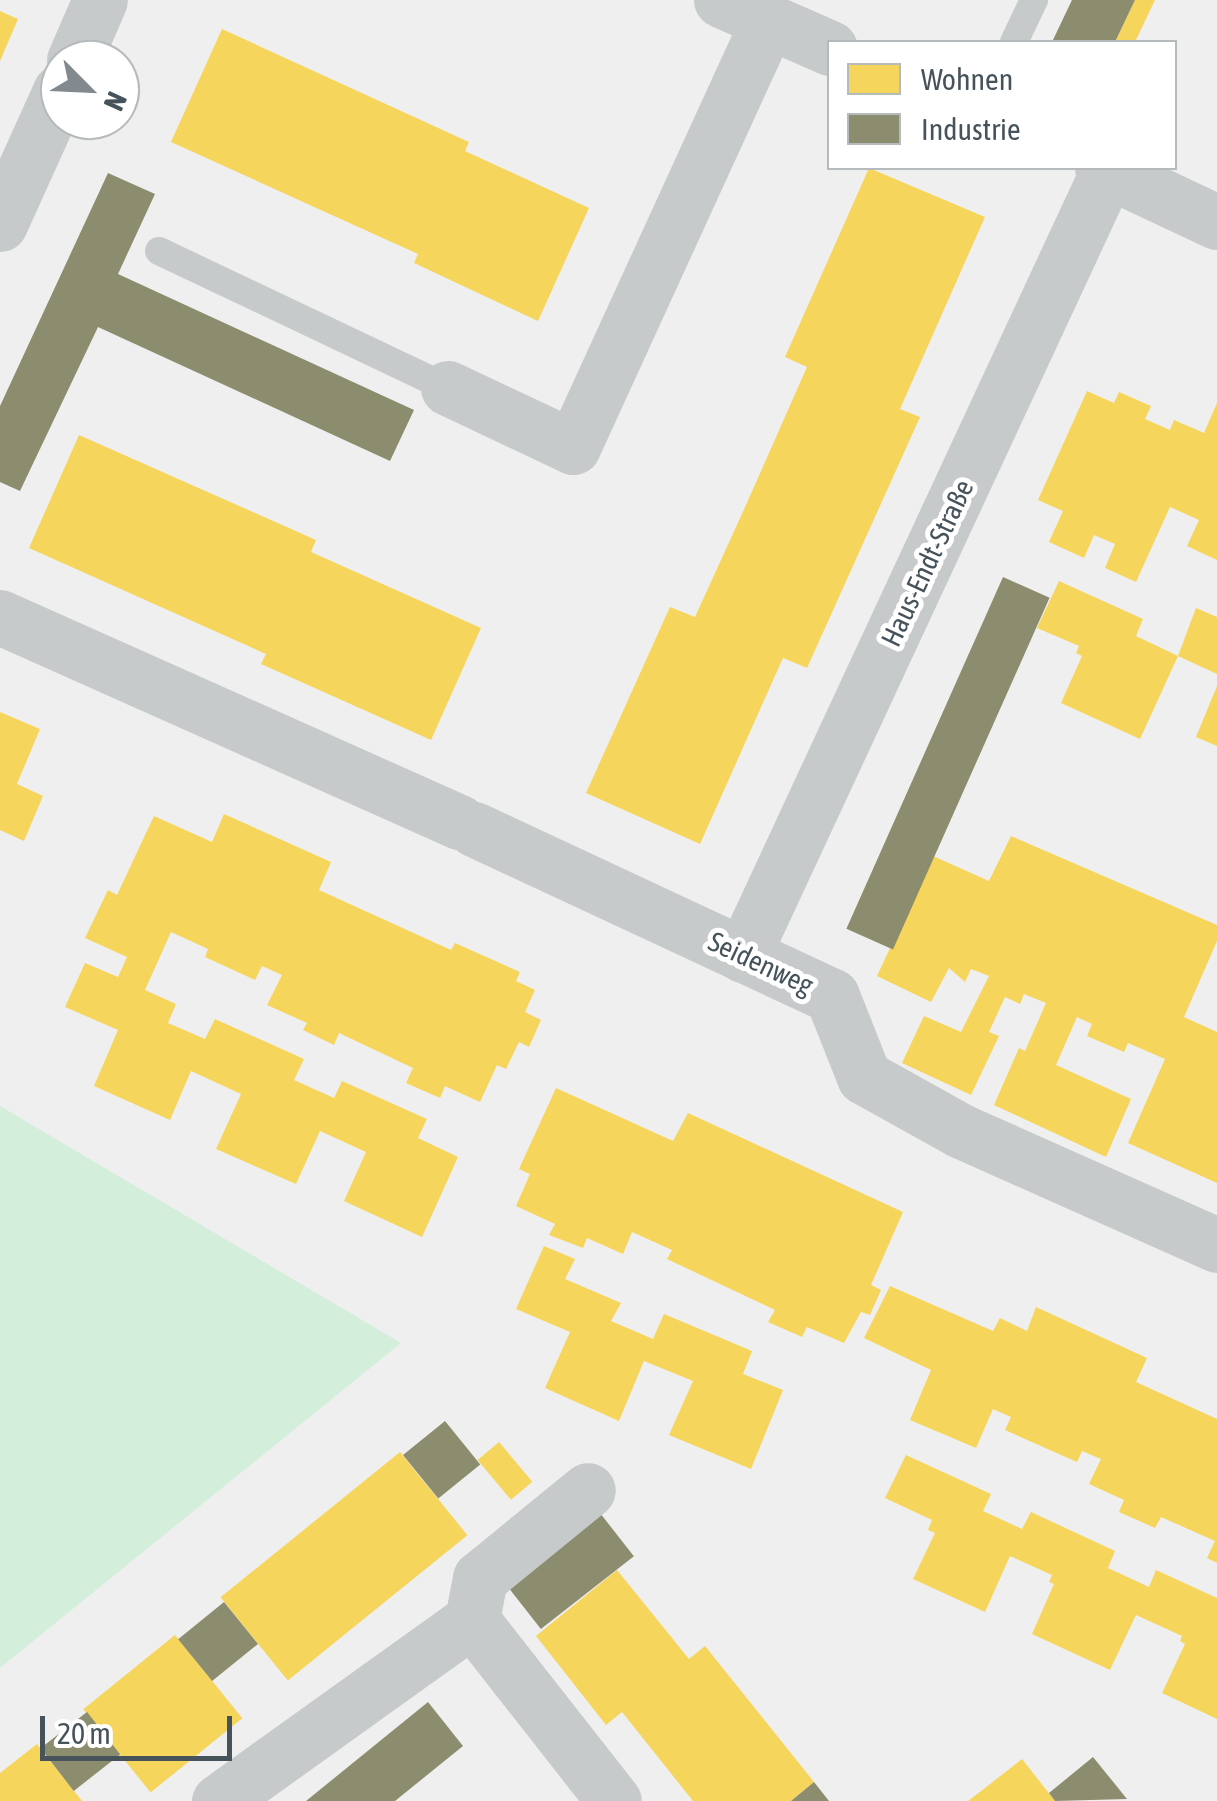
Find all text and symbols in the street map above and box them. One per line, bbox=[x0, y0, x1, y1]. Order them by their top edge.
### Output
north arrow bbox=[40, 40, 140, 140]
legend bbox=[827, 40, 1177, 170]
text: Wohnen bbox=[921, 62, 1013, 96]
text: N bbox=[98, 87, 134, 115]
text: Industrie bbox=[921, 112, 1021, 146]
street label: Haus-Endt-Straße bbox=[874, 474, 980, 652]
street label: Seidenweg bbox=[703, 924, 819, 1002]
scale bar bbox=[45, 1696, 238, 1758]
text: 20 m bbox=[57, 1716, 111, 1750]

